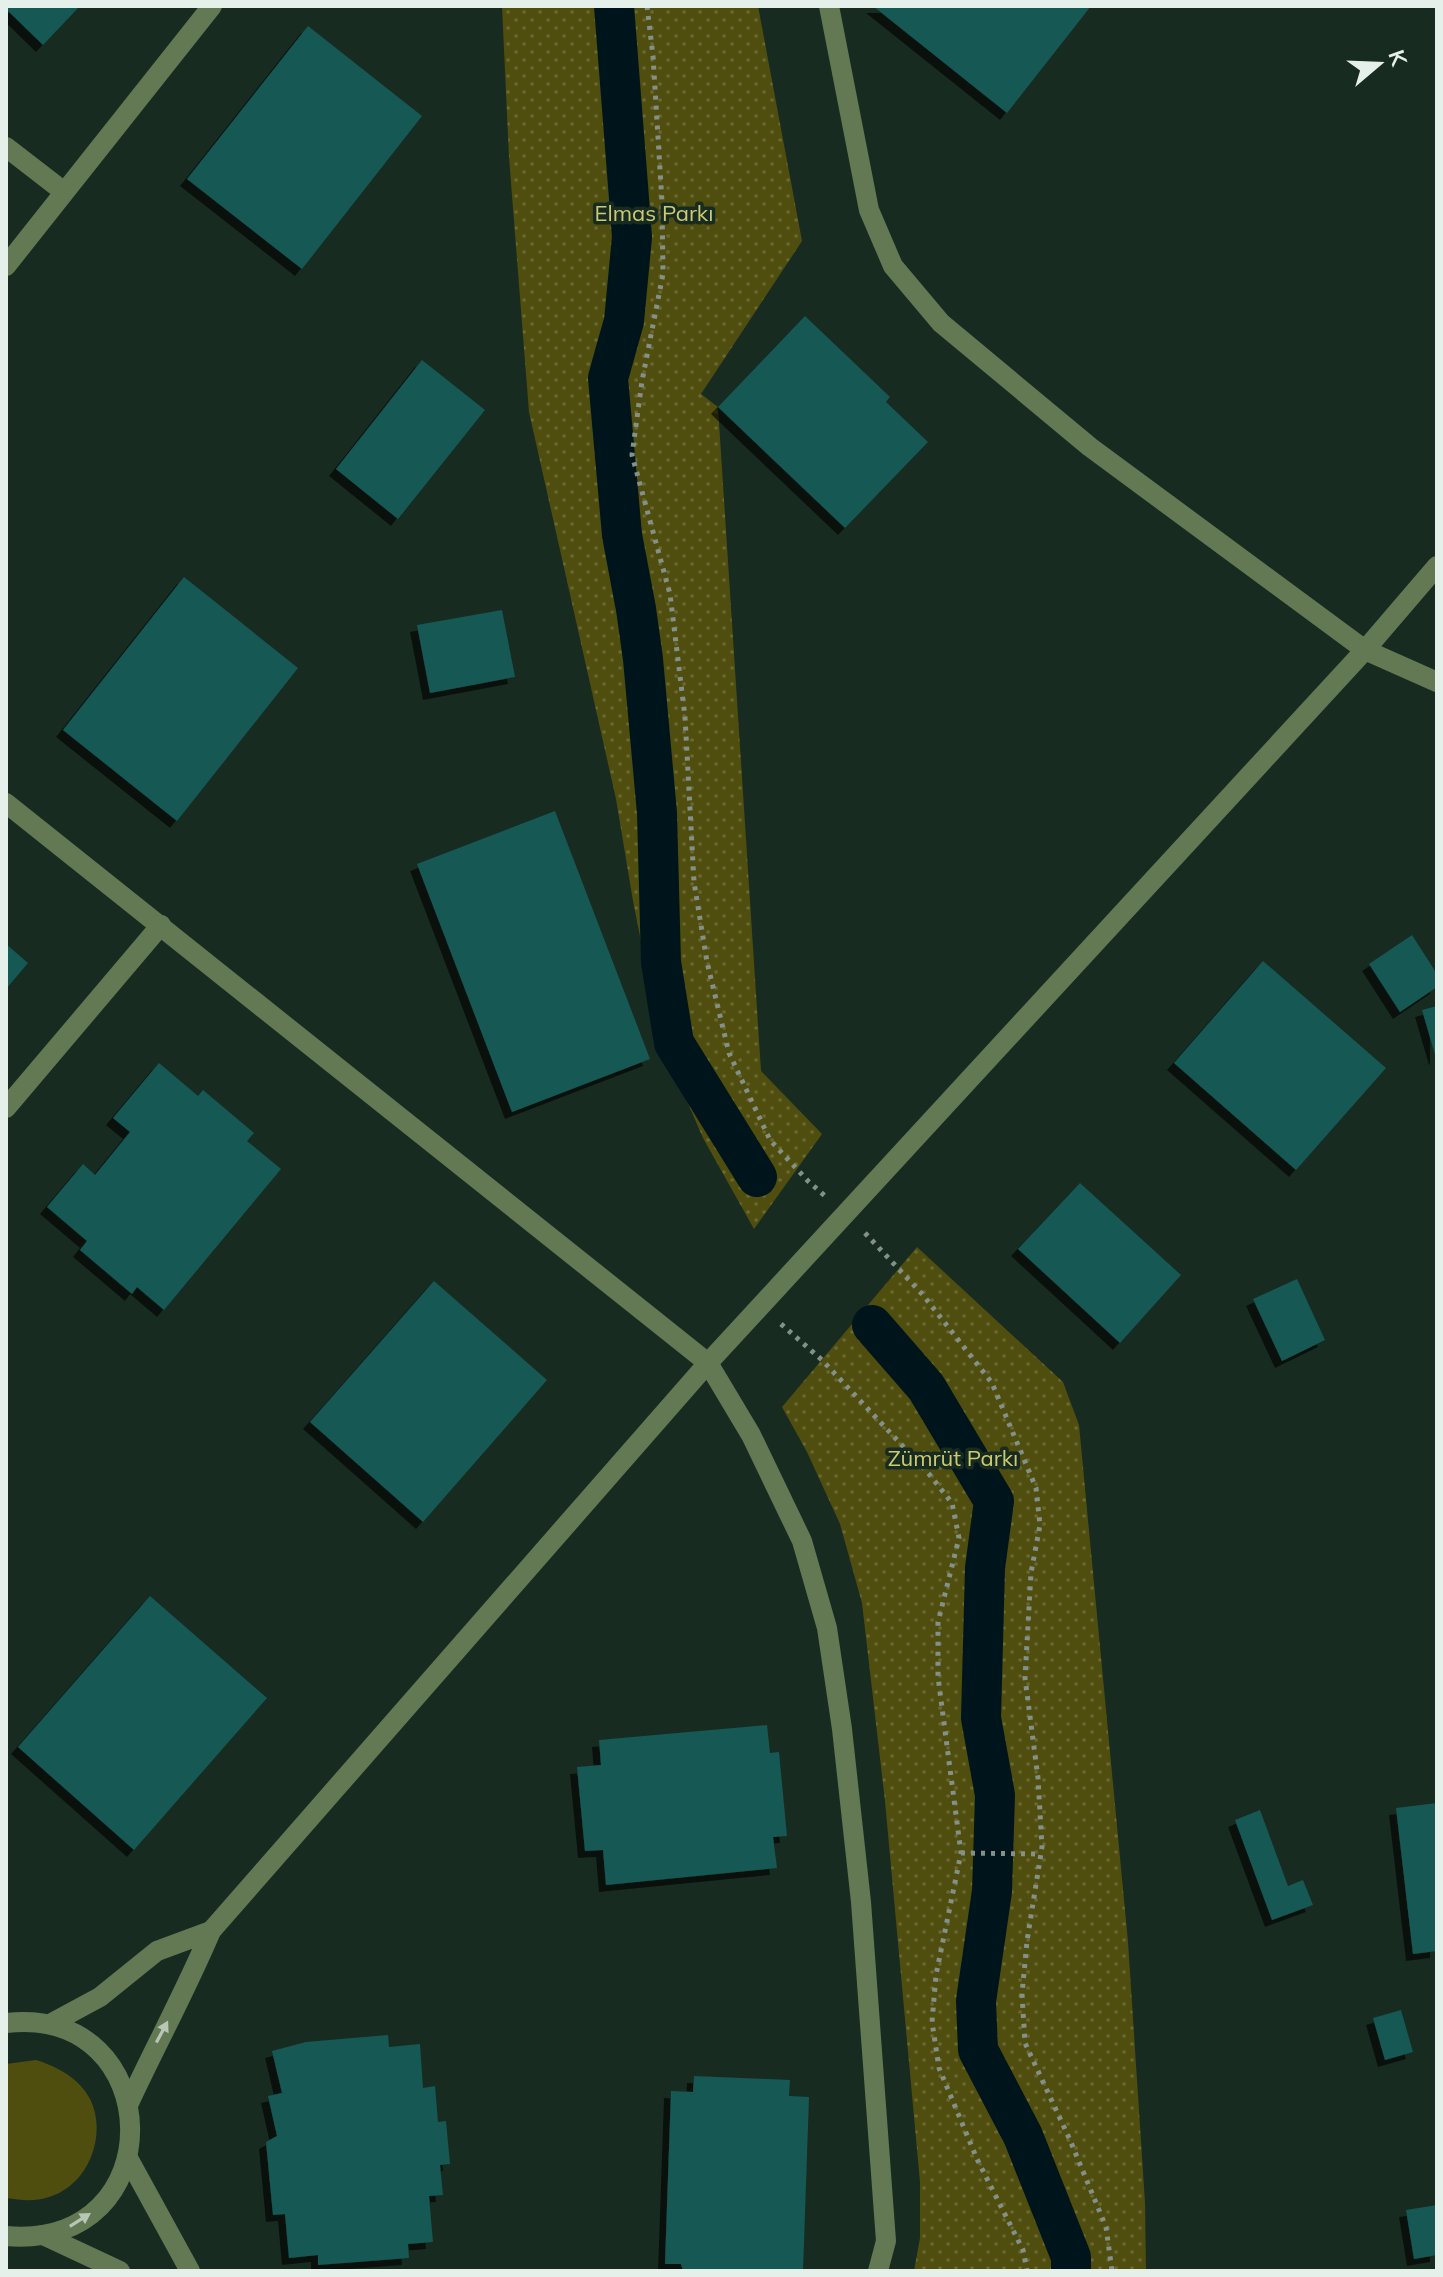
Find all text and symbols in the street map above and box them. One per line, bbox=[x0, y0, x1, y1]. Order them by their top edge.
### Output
north arrow bbox=[1339, 24, 1419, 104]
text: K bbox=[1382, 46, 1414, 70]
park label: Elmas Parkı bbox=[595, 199, 713, 227]
park label: Zümrüt Parkı bbox=[888, 1444, 1018, 1472]
one-way arrow bbox=[156, 2021, 169, 2044]
one-way arrow bbox=[69, 2213, 91, 2227]

